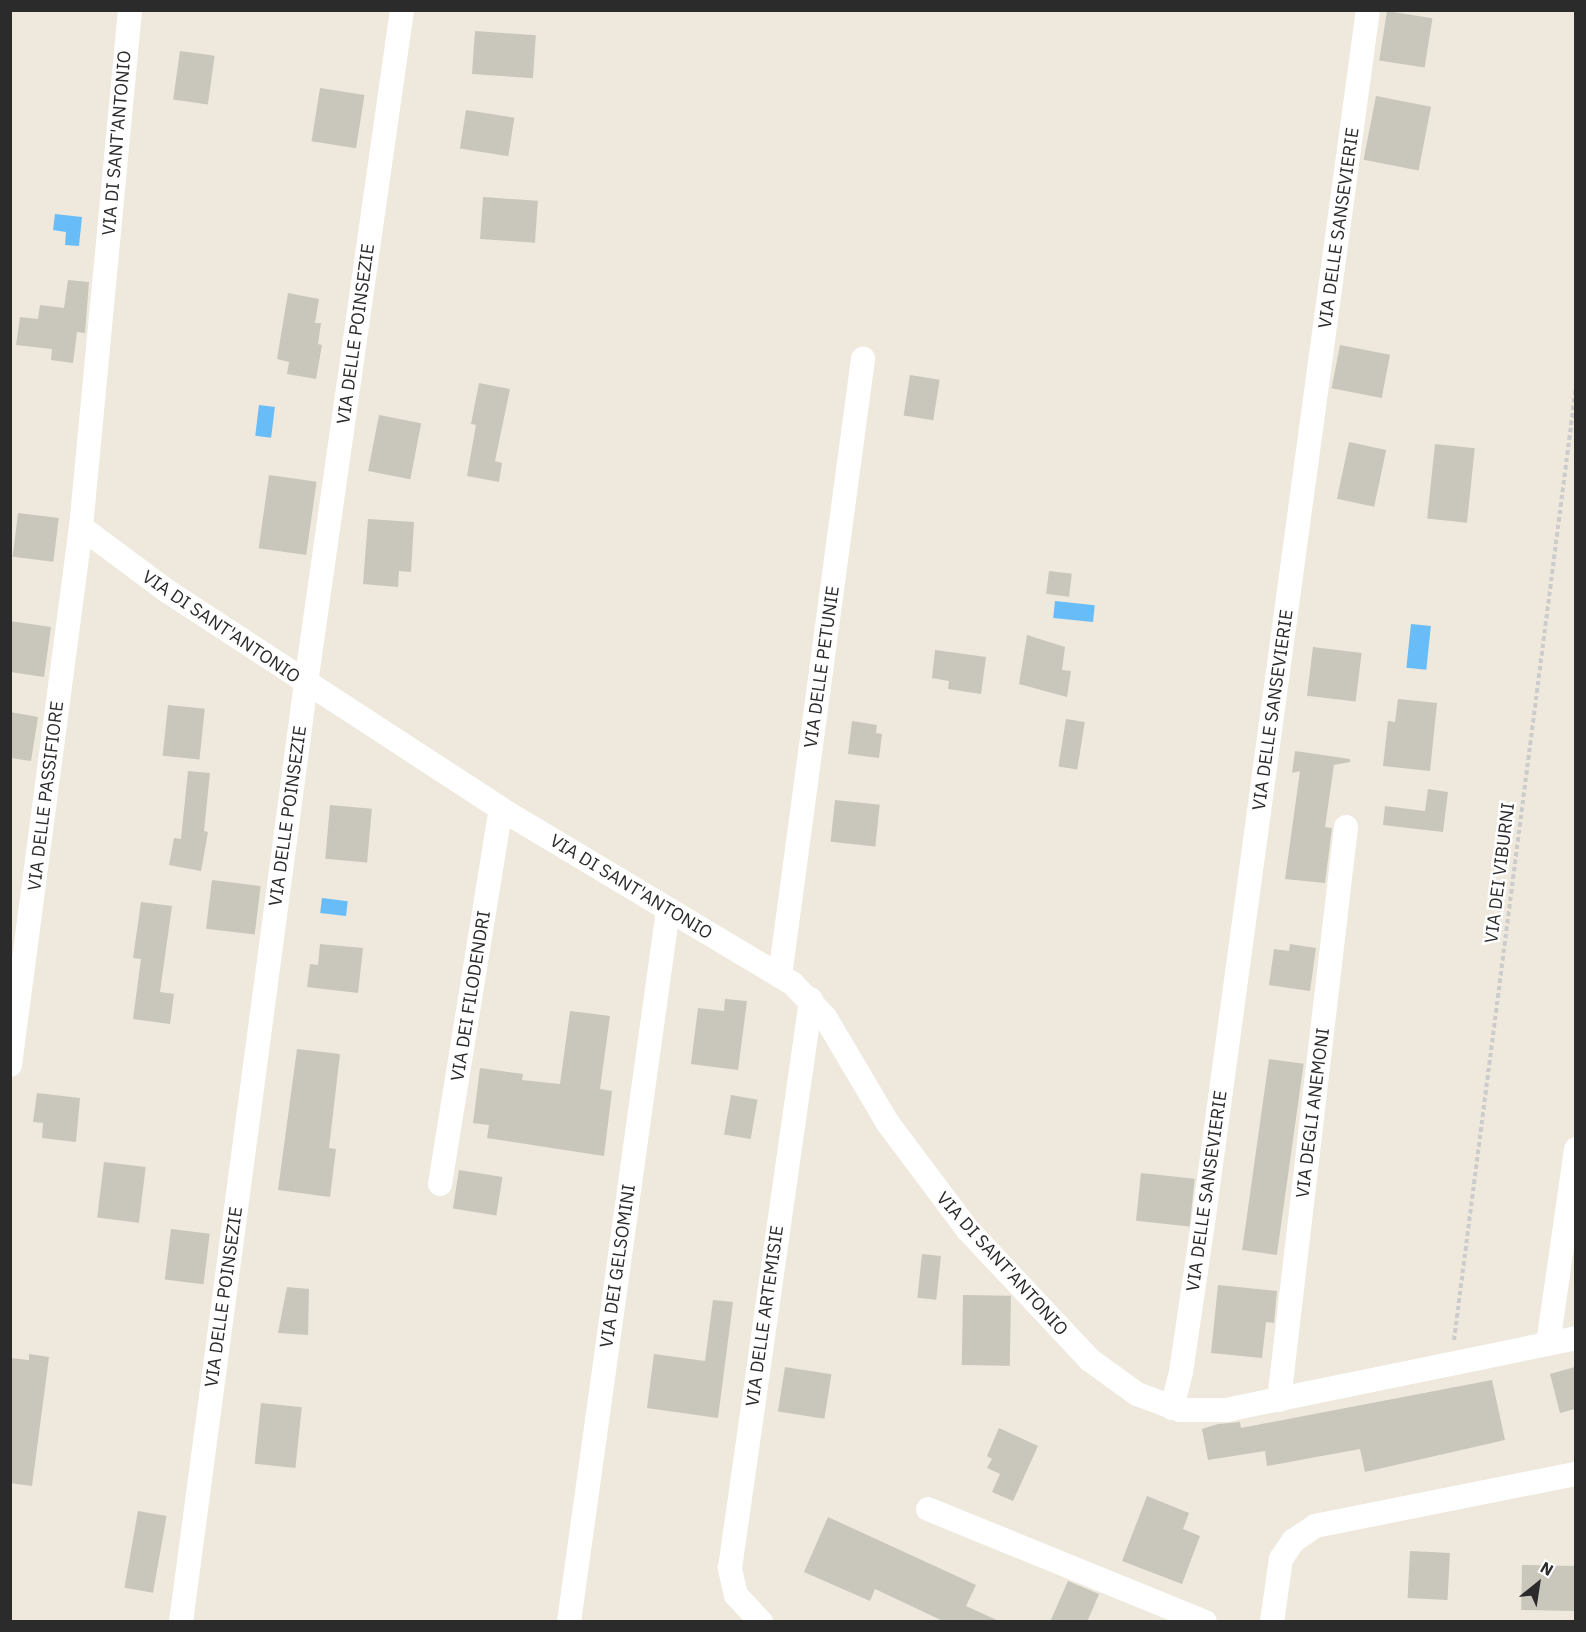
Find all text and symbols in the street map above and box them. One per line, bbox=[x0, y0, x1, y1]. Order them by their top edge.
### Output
street label: VIA DI SANT'ANTONIO bbox=[98, 49, 136, 237]
street label: VIA DELLE SANSEVIERIE bbox=[1314, 126, 1364, 330]
street label: VIA DELLE POINSEZIE bbox=[333, 242, 379, 426]
street label: VIA DI SANT'ANTONIO bbox=[138, 566, 304, 688]
street label: VIA DELLE PETUNIE bbox=[800, 584, 844, 750]
street label: VIA DELLE SANSEVIERIE bbox=[1248, 608, 1298, 812]
street label: VIA DELLE PASSIFIORE bbox=[24, 700, 68, 892]
street label: VIA DELLE POINSEZIE bbox=[265, 724, 311, 908]
street label: VIA DEI VIBURNI bbox=[1481, 801, 1519, 945]
street label: VIA DI SANT'ANTONIO bbox=[546, 830, 716, 944]
street label: VIA DEI FILODENDRI bbox=[447, 909, 495, 1083]
street label: VIA DEGLI ANEMONI bbox=[1292, 1027, 1334, 1199]
street label: VIA DELLE SANSEVIERIE bbox=[1182, 1089, 1232, 1293]
street label: VIA DEI GELSOMINI bbox=[596, 1183, 640, 1349]
street label: VIA DI SANT'ANTONIO bbox=[932, 1188, 1072, 1340]
street label: VIA DELLE POINSEZIE bbox=[201, 1205, 247, 1389]
street label: VIA DELLE ARTEMISIE bbox=[742, 1224, 788, 1408]
north arrow bbox=[1508, 1554, 1568, 1614]
text: N bbox=[1537, 1557, 1557, 1580]

